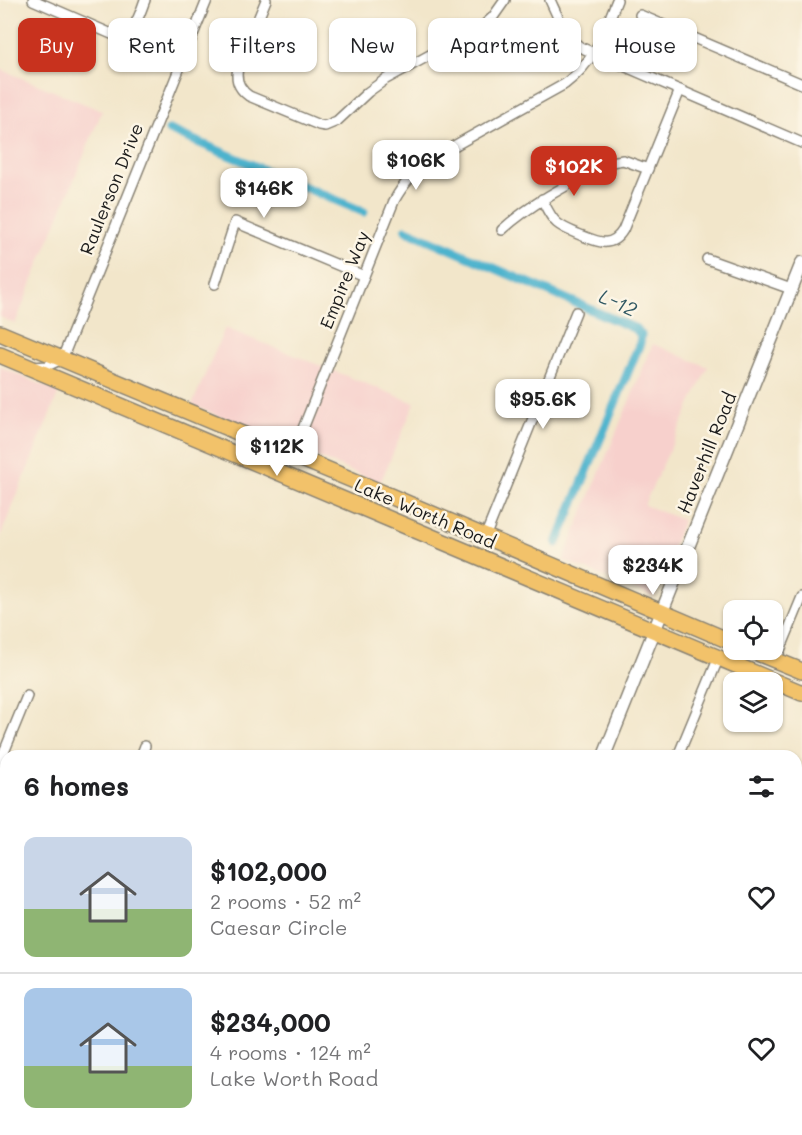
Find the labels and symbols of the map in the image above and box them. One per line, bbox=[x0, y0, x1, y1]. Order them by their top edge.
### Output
street label: Raulerson Drive bbox=[74, 119, 148, 258]
pin: $106K bbox=[374, 140, 458, 191]
pin: $102K bbox=[532, 146, 616, 197]
pin: $146K bbox=[222, 168, 306, 219]
street label: Empire Way bbox=[314, 227, 375, 332]
water label: L-12 bbox=[595, 282, 642, 322]
pin: $95.6K bbox=[494, 379, 592, 430]
street label: Haverhill Road bbox=[671, 388, 741, 517]
pin: $112K bbox=[235, 426, 319, 477]
street label: Lake Worth Road bbox=[351, 472, 500, 554]
pin: $234K bbox=[611, 545, 695, 596]

